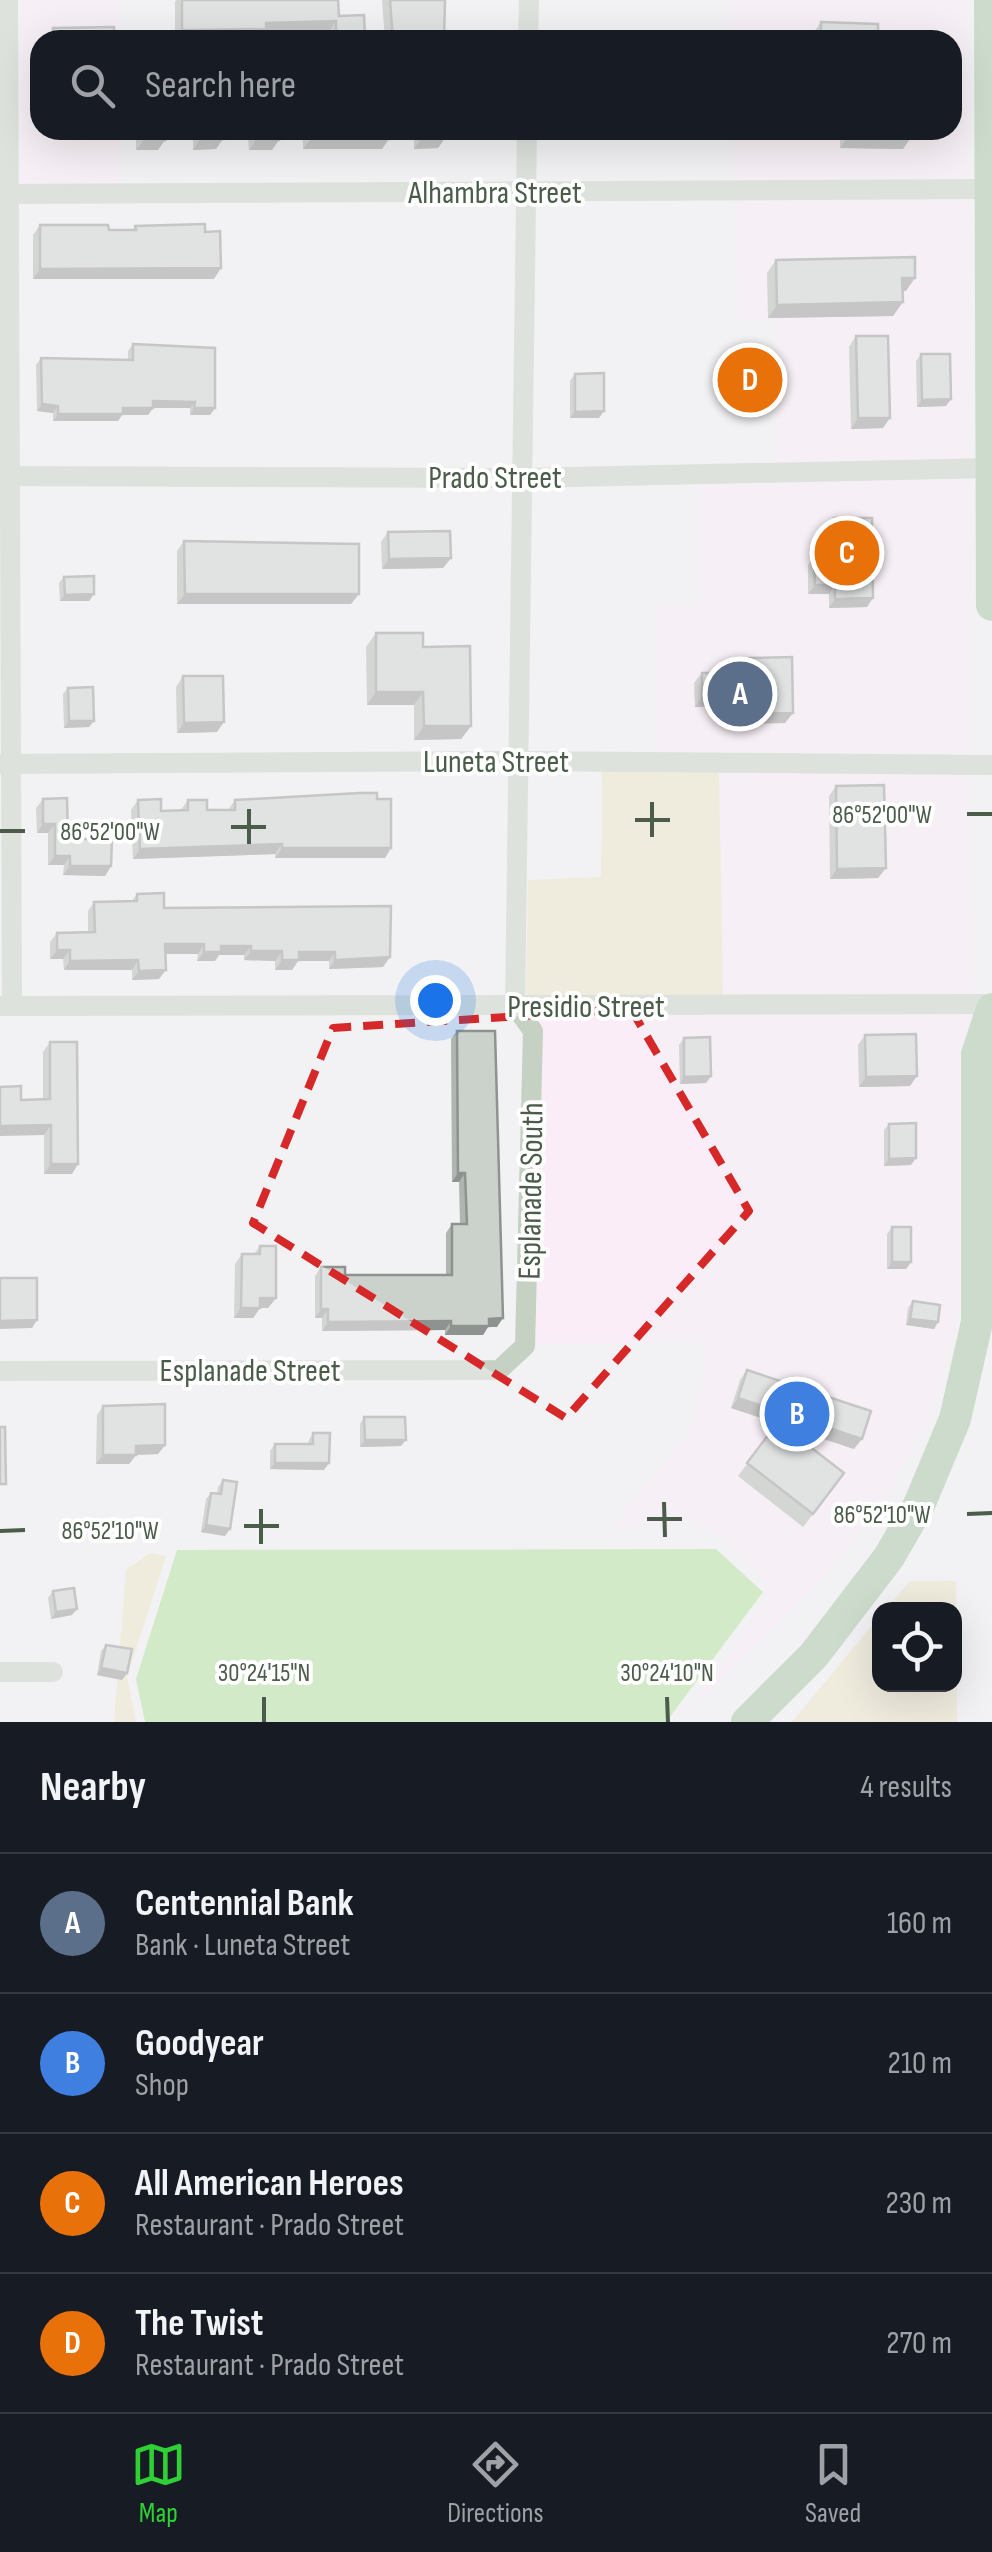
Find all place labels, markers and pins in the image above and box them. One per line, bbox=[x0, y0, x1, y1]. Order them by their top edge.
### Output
pin: D bbox=[718, 342, 782, 418]
pin: C bbox=[814, 516, 880, 590]
pin: A bbox=[708, 656, 772, 732]
pin: B bbox=[764, 1376, 830, 1452]

